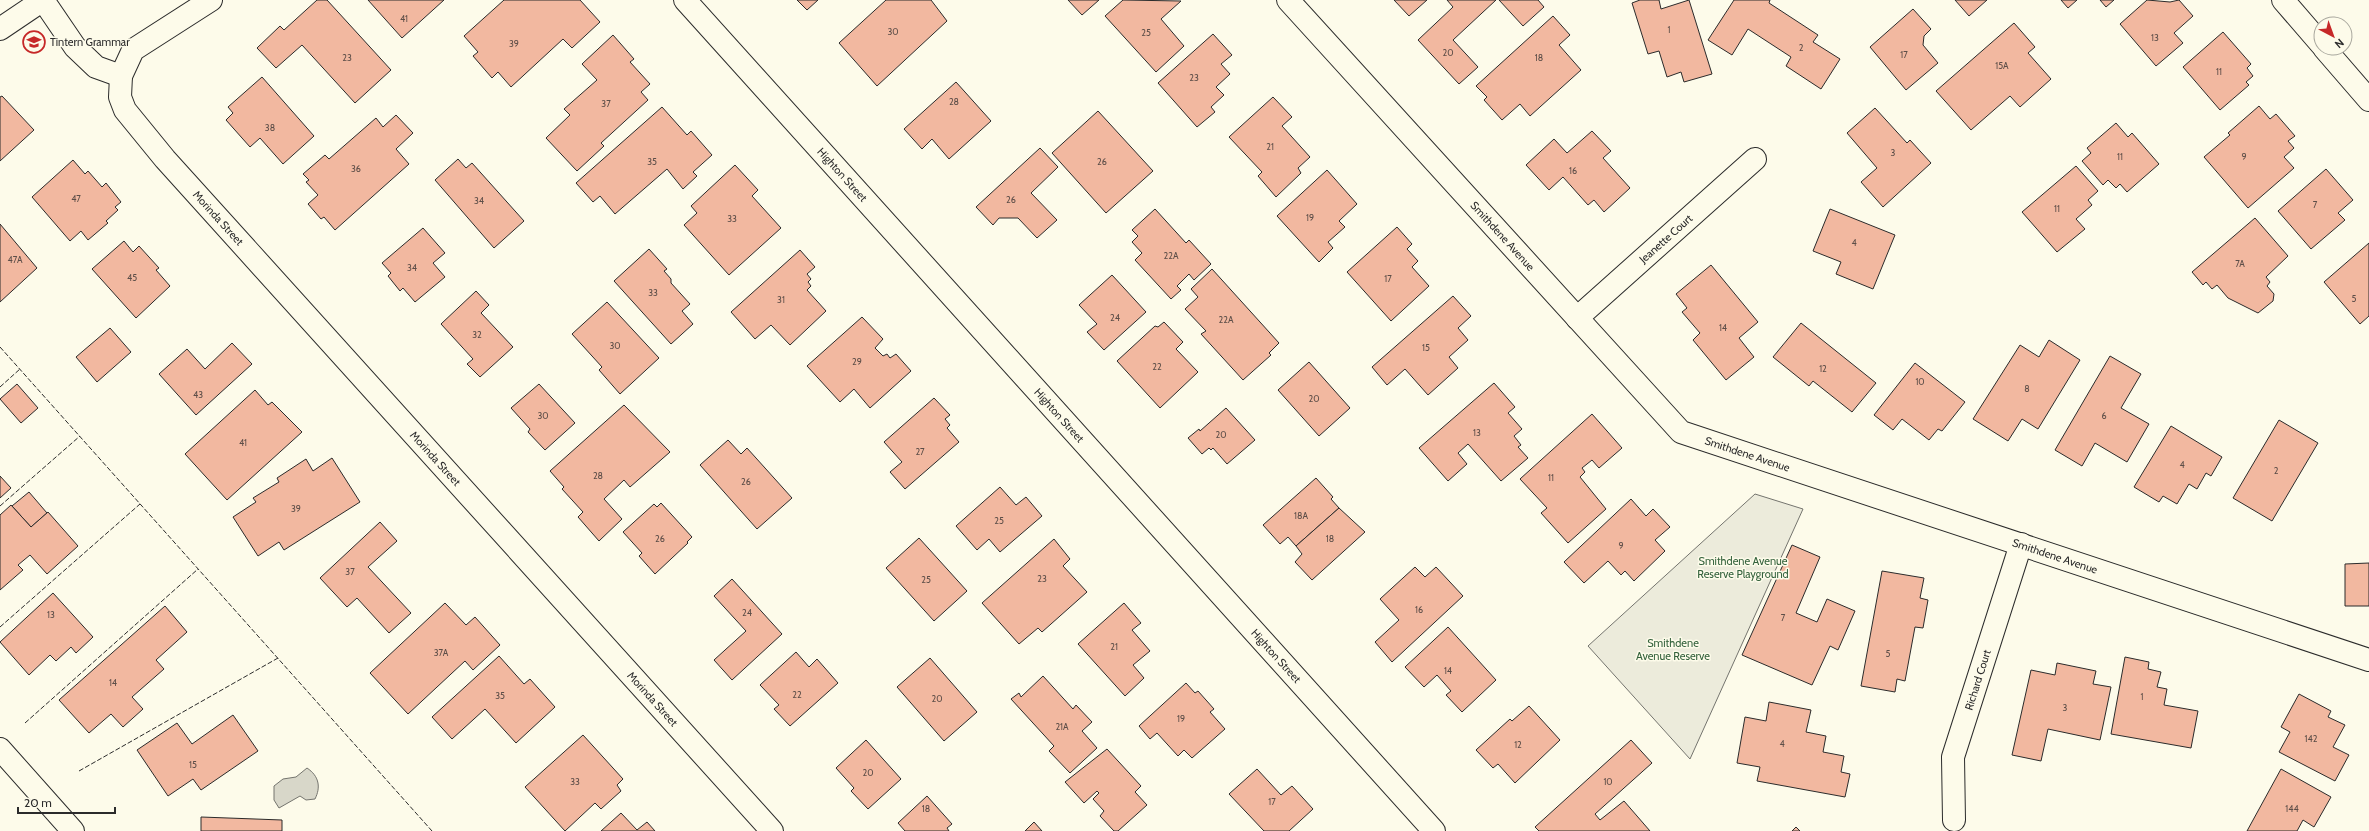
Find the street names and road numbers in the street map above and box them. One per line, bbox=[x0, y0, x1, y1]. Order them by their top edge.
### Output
street label: Highton Street bbox=[814, 145, 871, 205]
street label: Morinda Street bbox=[190, 188, 247, 249]
street label: Smithdene Avenue bbox=[1468, 198, 1538, 274]
street label: Jeanette Court bbox=[1636, 211, 1695, 267]
street label: Highton Street bbox=[1031, 385, 1087, 445]
street label: Morinda Street bbox=[407, 428, 464, 489]
street label: Smithdene Avenue bbox=[1703, 433, 1792, 475]
street label: Smithdene Avenue bbox=[2011, 535, 2100, 577]
street label: Highton Street bbox=[1248, 626, 1304, 686]
street label: Richard Court bbox=[1961, 648, 1994, 712]
street label: Morinda Street bbox=[624, 669, 681, 729]

